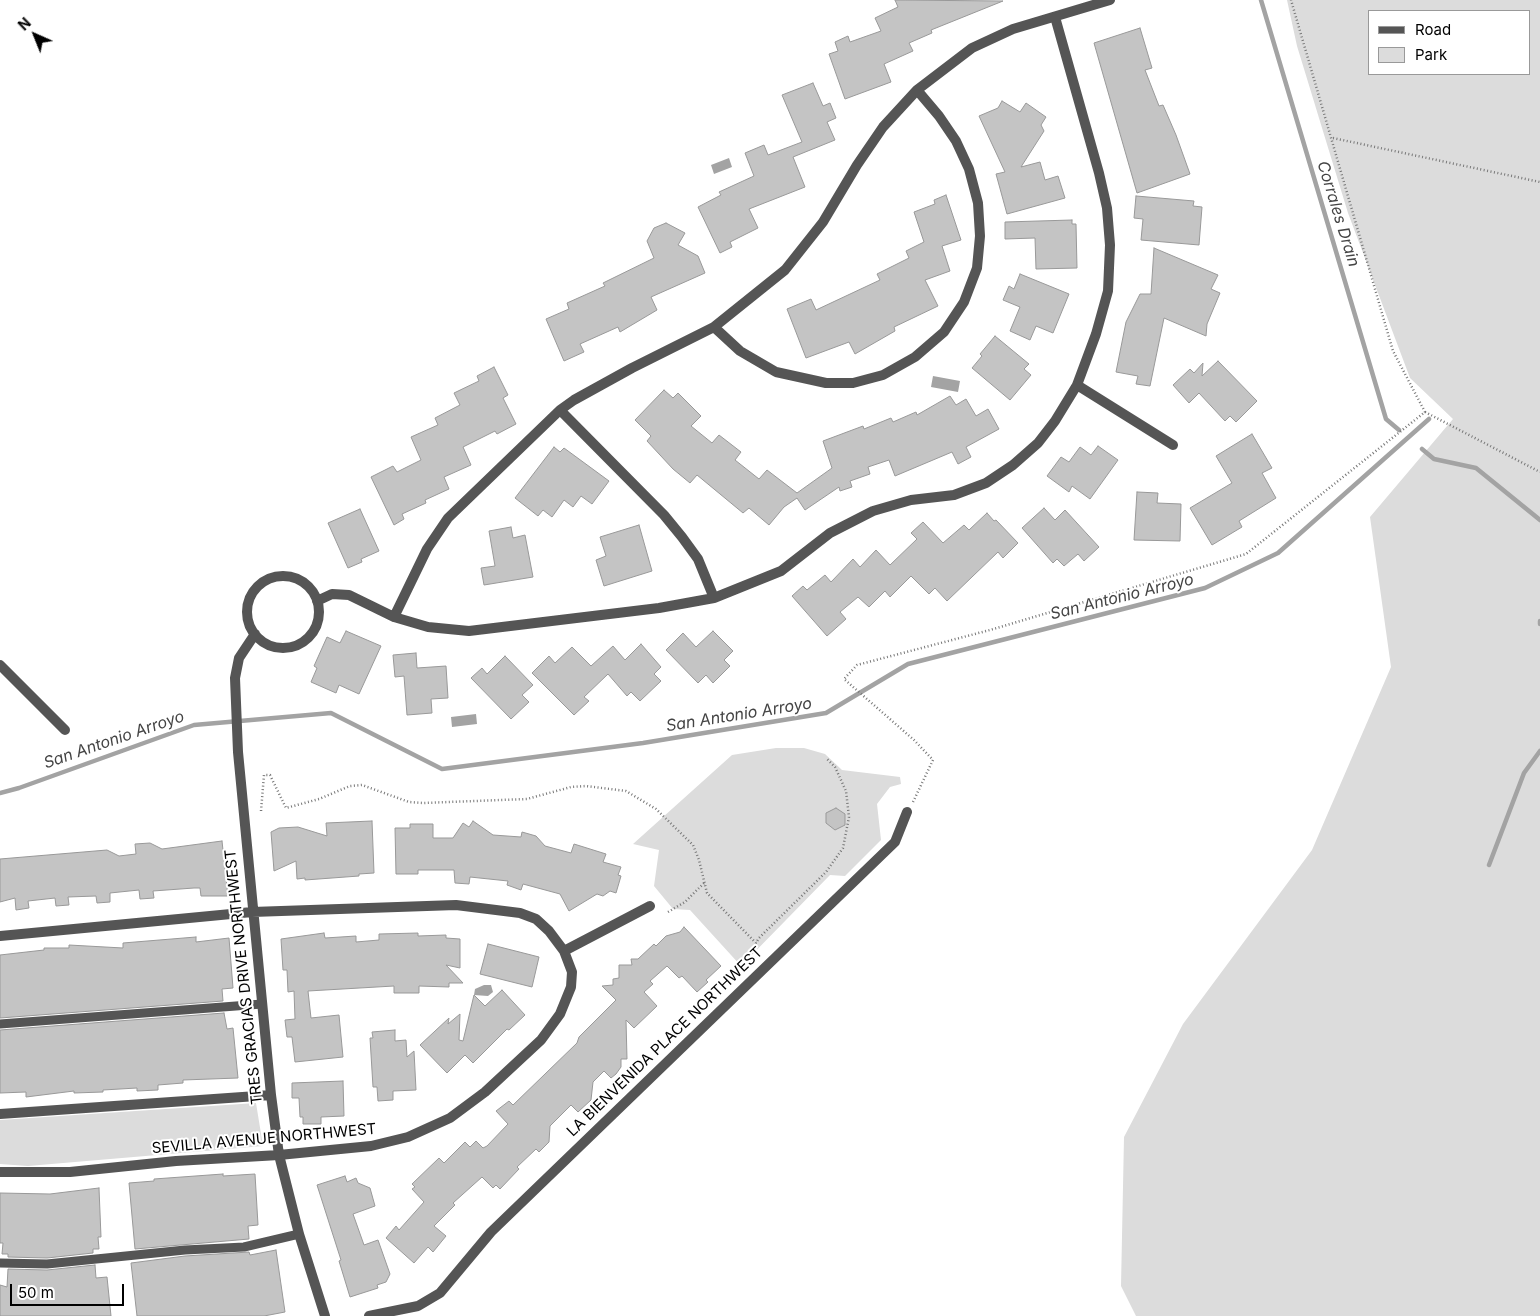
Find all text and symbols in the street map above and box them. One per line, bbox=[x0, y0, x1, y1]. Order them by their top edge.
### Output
north arrow bbox=[10, 10, 60, 60]
legend bbox=[1368, 10, 1530, 75]
text: N bbox=[14, 14, 34, 34]
text: Road bbox=[1415, 20, 1451, 39]
text: Park bbox=[1415, 45, 1447, 64]
water label: Corrales Drain bbox=[1313, 159, 1363, 269]
water label: San Antonio Arroyo bbox=[1048, 570, 1196, 624]
water label: San Antonio Arroyo bbox=[665, 694, 813, 736]
water label: San Antonio Arroyo bbox=[41, 707, 187, 773]
street label: TRES GRACIAS DRIVE NORTHWEST bbox=[222, 849, 266, 1105]
street label: LA BIENVENIDA PLACE NORTHWEST bbox=[563, 943, 767, 1141]
street label: SEVILLA AVENUE NORTHWEST bbox=[151, 1120, 377, 1158]
scale bar bbox=[12, 1274, 126, 1306]
text: 50 m bbox=[18, 1283, 54, 1302]

